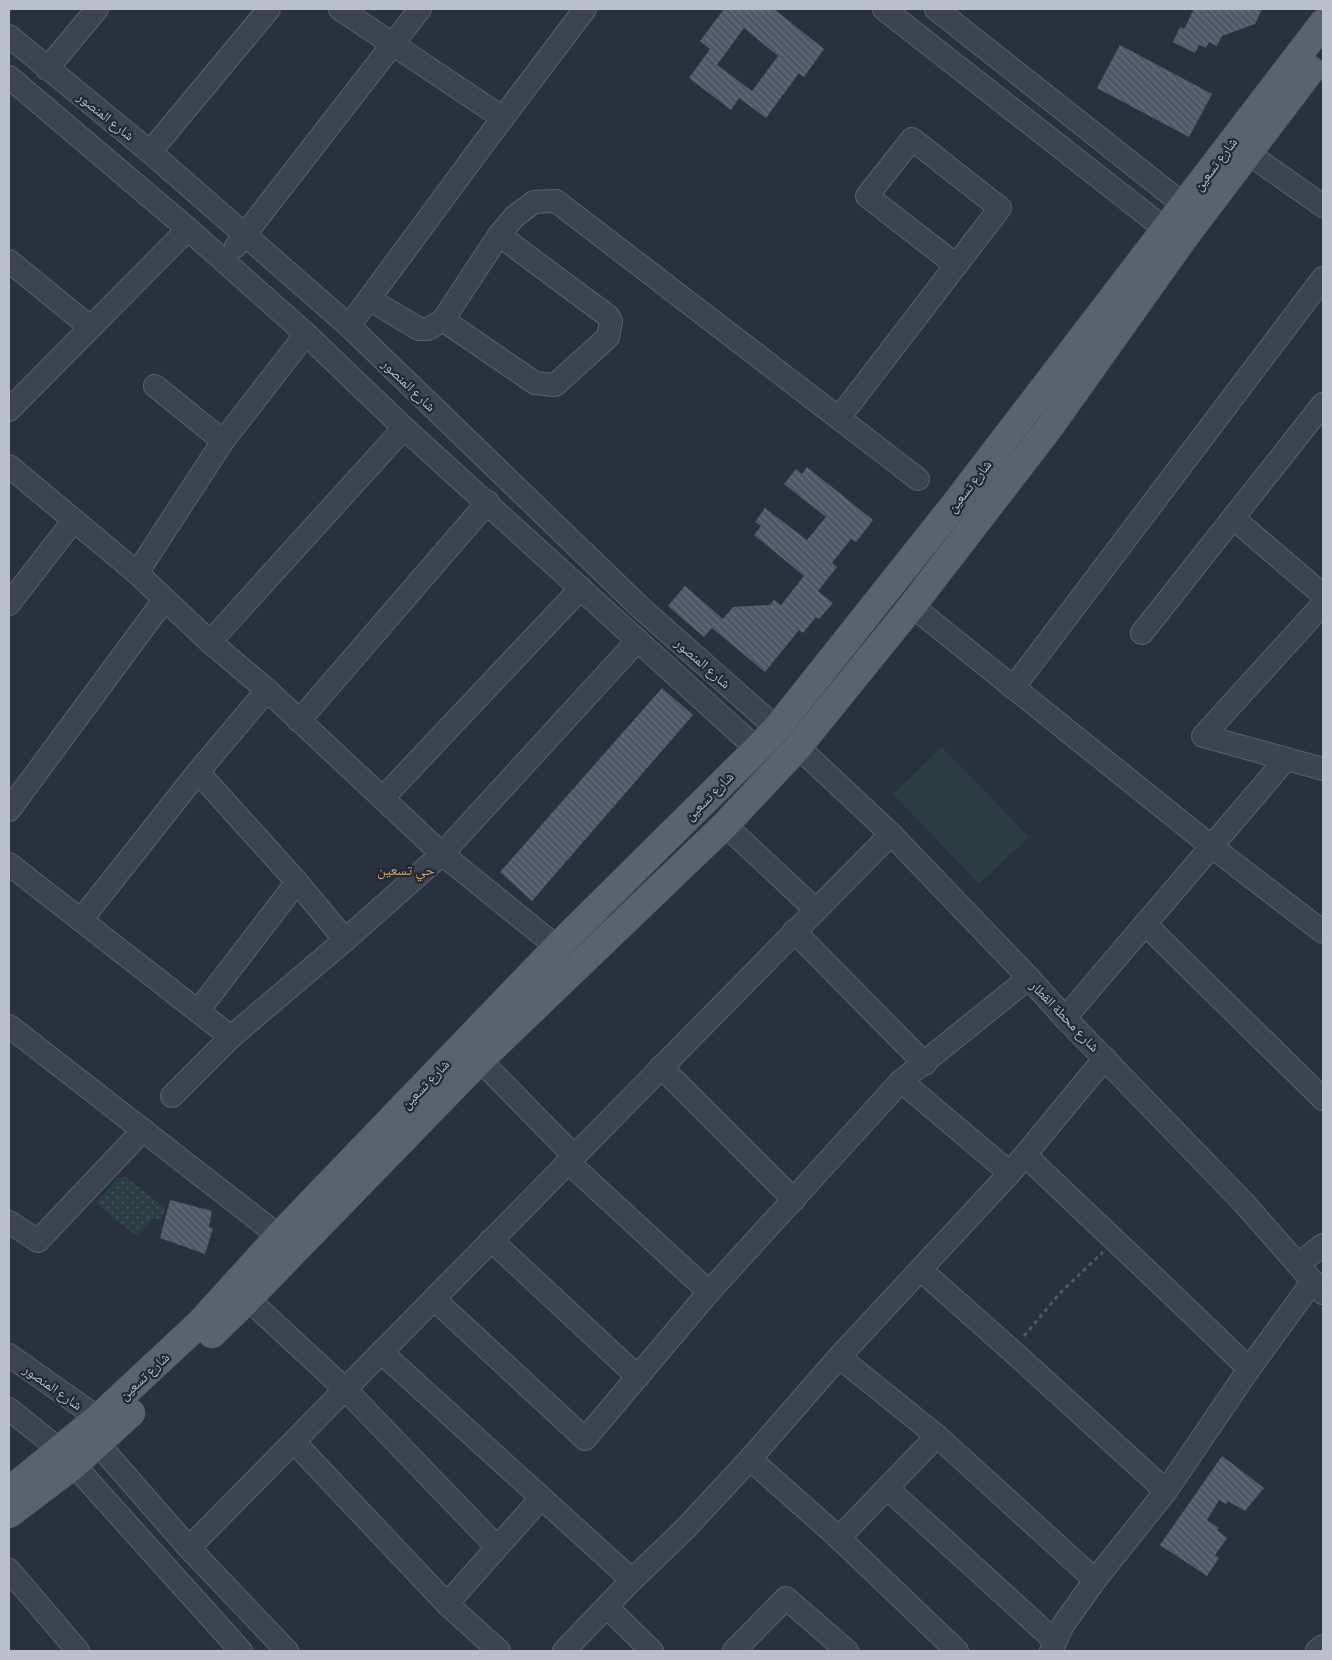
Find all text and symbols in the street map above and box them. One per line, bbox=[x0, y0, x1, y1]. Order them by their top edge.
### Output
street label: شارع المنصور bbox=[72, 87, 138, 145]
street label: شارع تسعين bbox=[1189, 134, 1242, 195]
street label: شارع المنصور bbox=[377, 354, 440, 416]
street label: شارع تسعين bbox=[943, 456, 996, 517]
street label: شارع المنصور bbox=[670, 633, 735, 693]
street label: شارع تسعين bbox=[681, 768, 738, 825]
district label: حي تسعين bbox=[377, 860, 436, 882]
street label: شارع محطة القطار bbox=[1025, 976, 1104, 1056]
street label: شارع تسعين bbox=[397, 1055, 454, 1113]
street label: شارع تسعين bbox=[115, 1348, 174, 1405]
street label: شارع المنصور bbox=[18, 1359, 86, 1415]

